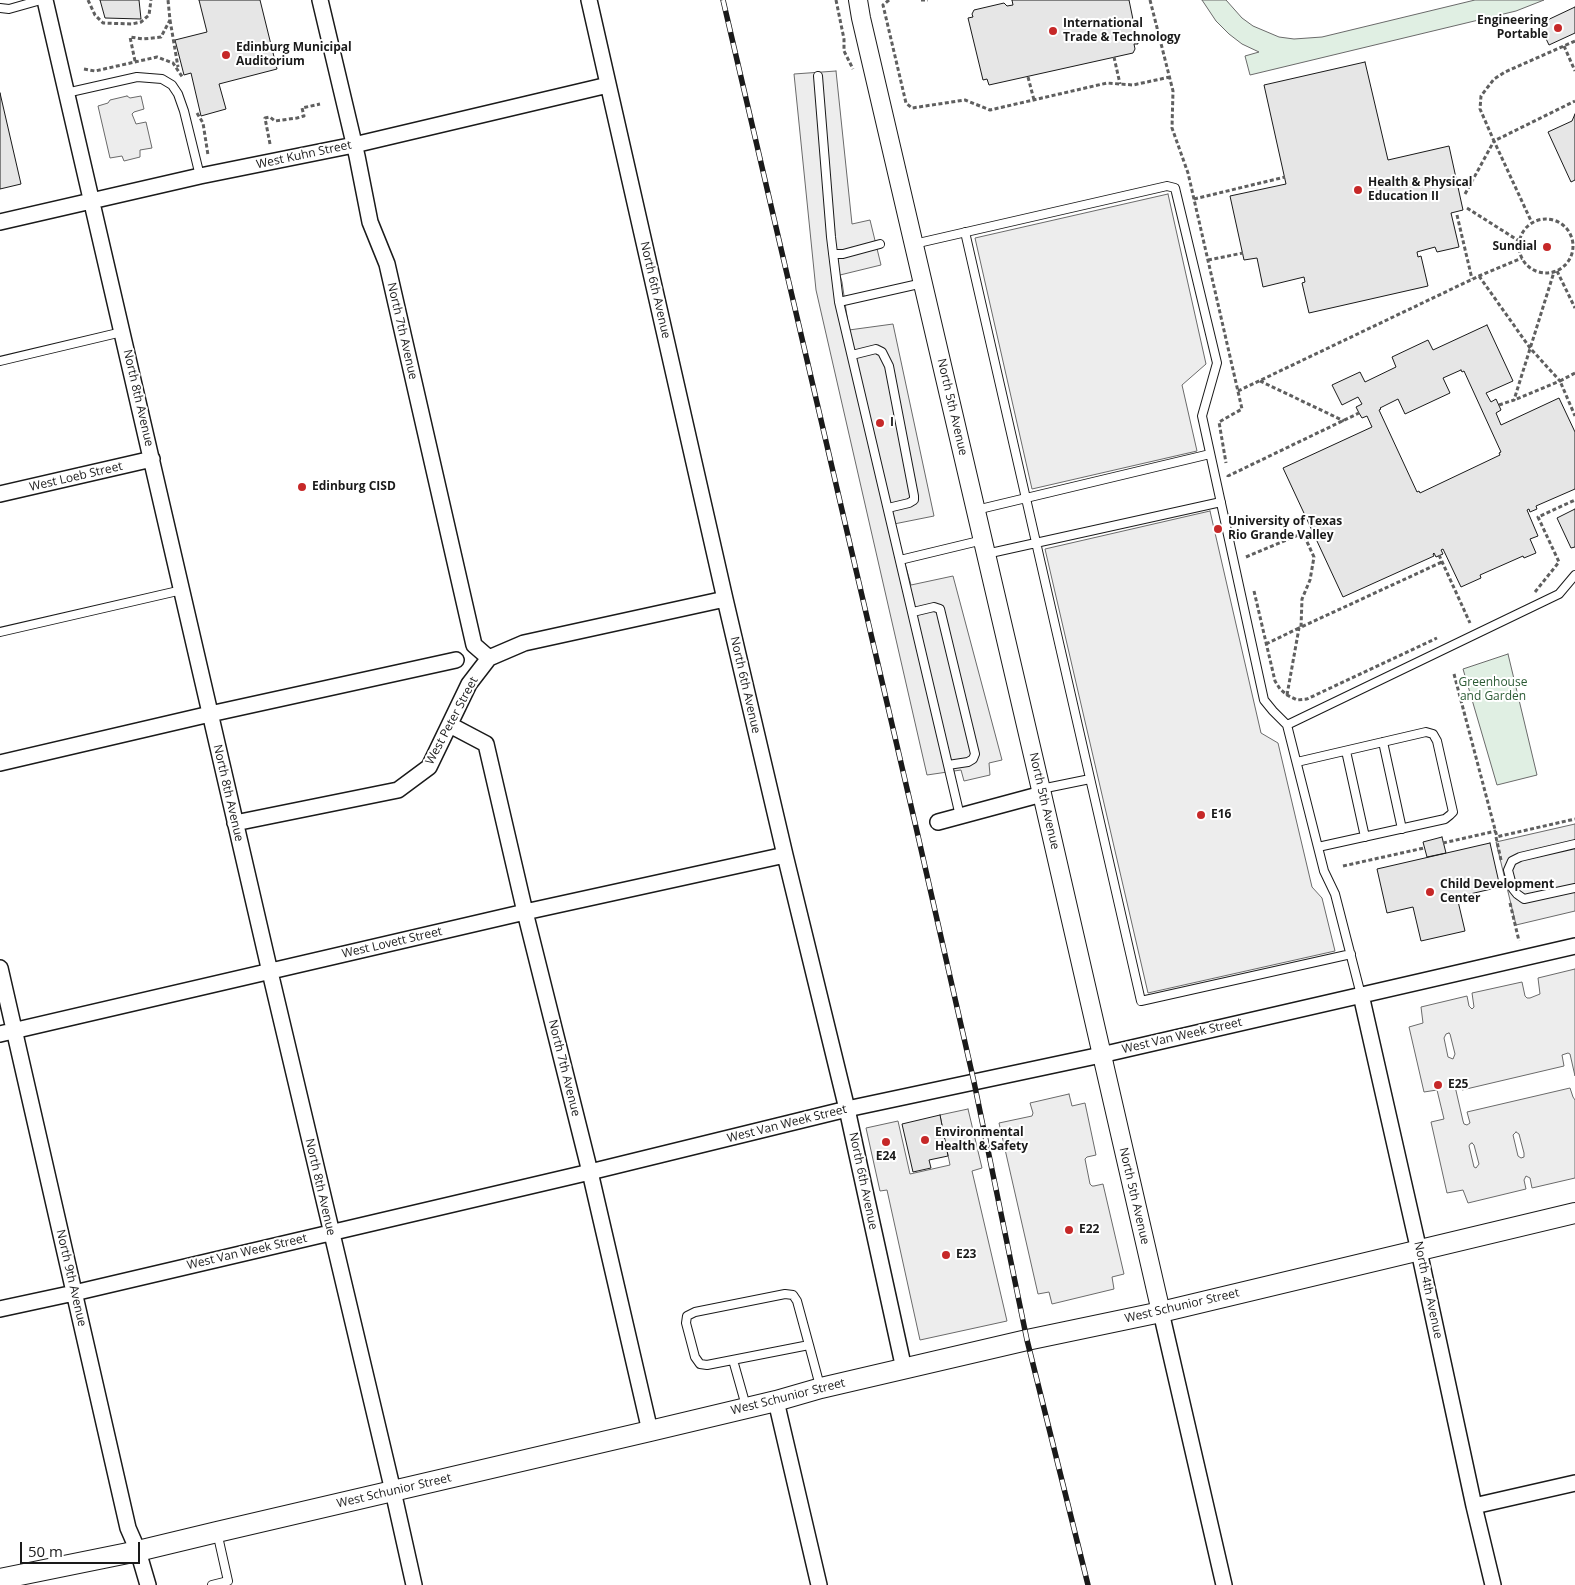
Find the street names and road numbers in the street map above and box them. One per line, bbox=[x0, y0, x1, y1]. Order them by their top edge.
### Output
street label: West Kuhn Street bbox=[255, 138, 353, 172]
street label: North 6th Avenue bbox=[637, 240, 673, 340]
street label: North 7th Avenue bbox=[384, 281, 420, 381]
street label: North 8th Avenue bbox=[120, 348, 156, 448]
street label: North 5th Avenue bbox=[934, 357, 970, 457]
street label: West Loeb Street bbox=[28, 459, 124, 495]
street label: North 6th Avenue bbox=[727, 635, 763, 735]
street label: West Peter Street bbox=[423, 675, 481, 767]
street label: North 8th Avenue bbox=[210, 743, 246, 843]
street label: North 5th Avenue bbox=[1026, 751, 1062, 851]
street label: West Lovett Street bbox=[341, 924, 443, 962]
street label: West Van Week Street bbox=[1121, 1015, 1243, 1057]
street label: North 7th Avenue bbox=[545, 1018, 583, 1118]
street label: West Van Week Street bbox=[726, 1102, 848, 1146]
street label: North 6th Avenue bbox=[846, 1131, 880, 1231]
street label: North 8th Avenue bbox=[302, 1137, 338, 1237]
street label: North 5th Avenue bbox=[1116, 1146, 1152, 1246]
street label: North 9th Avenue bbox=[53, 1228, 89, 1328]
street label: West Van Week Street bbox=[186, 1231, 308, 1273]
street label: North 4th Avenue bbox=[1411, 1240, 1445, 1340]
street label: West Schunior Street bbox=[1123, 1286, 1241, 1326]
street label: West Schunior Street bbox=[729, 1376, 847, 1418]
street label: West Schunior Street bbox=[335, 1471, 453, 1511]

